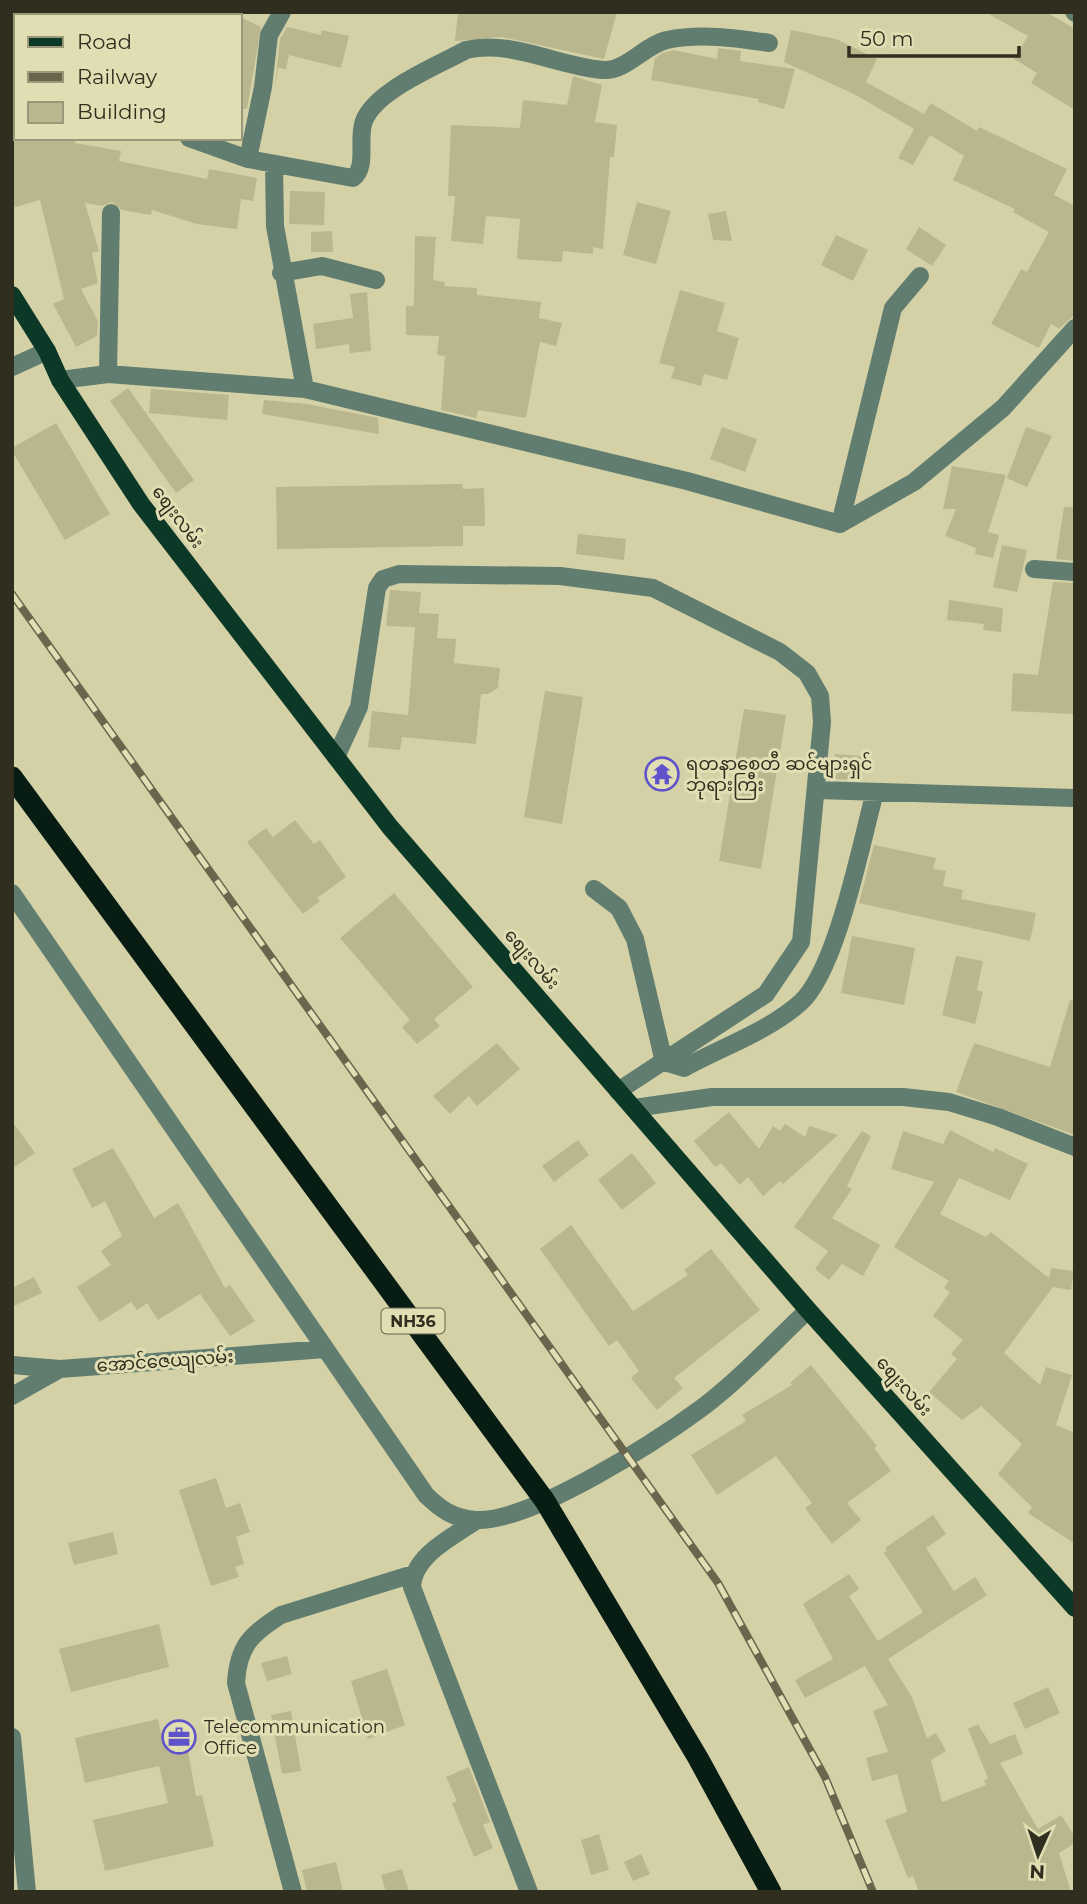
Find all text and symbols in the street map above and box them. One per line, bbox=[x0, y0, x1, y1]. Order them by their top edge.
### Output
legend bbox=[14, 14, 242, 140]
scale bar bbox=[849, 14, 1019, 58]
text: 50 m bbox=[860, 26, 914, 51]
text: Road bbox=[77, 29, 132, 54]
text: Railway bbox=[77, 64, 158, 89]
text: Building bbox=[77, 99, 167, 124]
street label: စျေးလမ်း bbox=[144, 480, 210, 555]
place label: ရတနာစေတီ ဆင်များရှင် ဘုရားကြီး bbox=[686, 750, 872, 800]
temple icon: ရတနာစေတီ ဆင်များရှင် ဘုရားကြီး bbox=[643, 755, 681, 793]
street label: စျေးလမ်း bbox=[497, 923, 566, 996]
road number: NH36 bbox=[382, 1308, 444, 1334]
street label: အောင်ဇေယျလမ်း bbox=[96, 1343, 234, 1381]
street label: စျေးလမ်း bbox=[869, 1350, 938, 1423]
place label: Telecommunication Office bbox=[204, 1716, 385, 1759]
office icon: Telecommunication Office bbox=[160, 1718, 198, 1756]
north arrow bbox=[1003, 1820, 1073, 1890]
text: N bbox=[1029, 1860, 1045, 1883]

